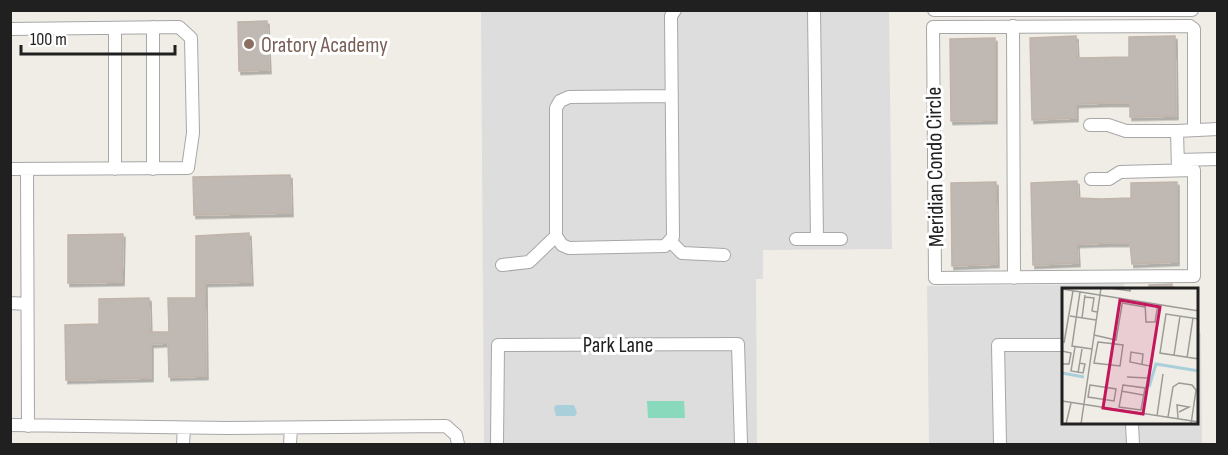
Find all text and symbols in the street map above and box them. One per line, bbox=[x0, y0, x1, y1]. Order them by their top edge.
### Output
scale bar bbox=[21, 18, 176, 56]
text: 100 m bbox=[30, 29, 67, 50]
place label: Oratory Academy bbox=[261, 32, 388, 59]
marker: Oratory Academy bbox=[242, 37, 256, 51]
street label: Meridian Condo Circle bbox=[921, 87, 950, 247]
inset map bbox=[1062, 288, 1198, 425]
street label: Park Lane bbox=[583, 332, 653, 359]

